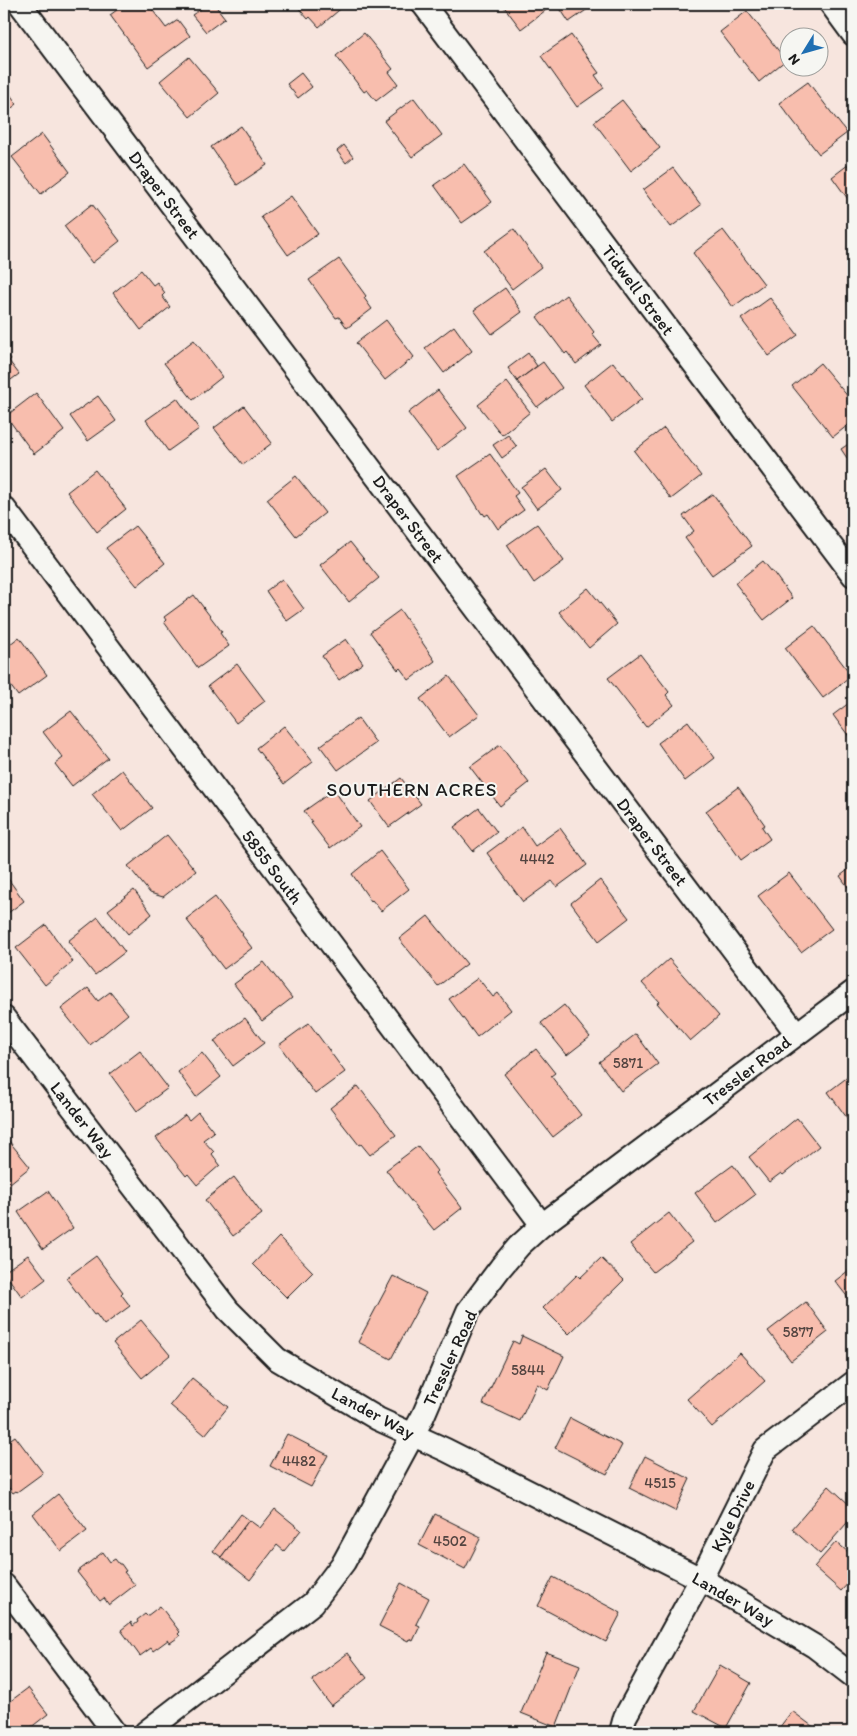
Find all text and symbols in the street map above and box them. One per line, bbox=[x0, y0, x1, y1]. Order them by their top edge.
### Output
north arrow bbox=[780, 28, 830, 78]
text: N bbox=[784, 51, 804, 68]
street label: Draper Street bbox=[124, 147, 204, 244]
street label: Tidwell Street bbox=[597, 240, 679, 340]
street label: Draper Street bbox=[368, 471, 448, 568]
district label: SOUTHERN ACRES bbox=[327, 778, 497, 801]
street label: Draper Street bbox=[612, 794, 692, 891]
street label: 5855 South bbox=[237, 825, 307, 909]
house number: 4442 bbox=[520, 850, 555, 868]
street label: Tressler Road bbox=[699, 1031, 795, 1111]
house number: 5871 bbox=[613, 1054, 643, 1072]
street label: Lander Way bbox=[45, 1077, 119, 1163]
street label: Tressler Road bbox=[418, 1306, 482, 1410]
house number: 5877 bbox=[783, 1323, 814, 1341]
house number: 5844 bbox=[511, 1361, 545, 1379]
street label: Lander Way bbox=[328, 1382, 419, 1444]
house number: 4482 bbox=[282, 1452, 316, 1470]
house number: 4515 bbox=[644, 1474, 676, 1492]
street label: Kyle Drive bbox=[706, 1476, 760, 1556]
house number: 4502 bbox=[433, 1532, 467, 1550]
street label: Lander Way bbox=[688, 1567, 778, 1632]

